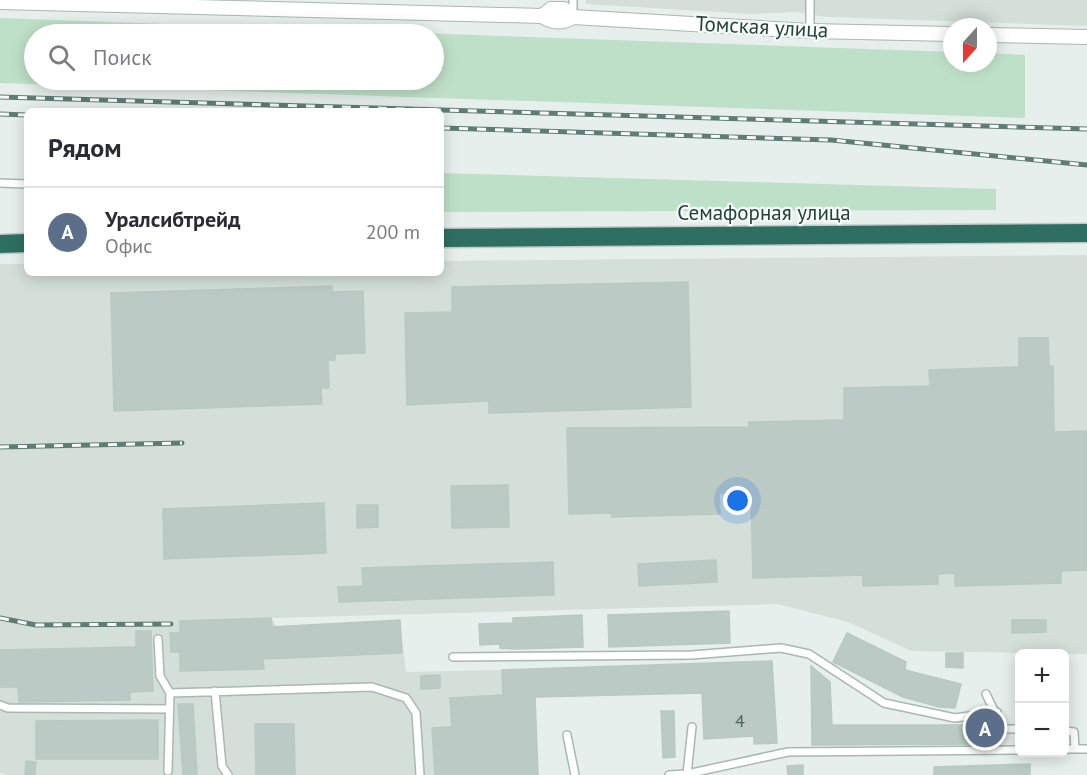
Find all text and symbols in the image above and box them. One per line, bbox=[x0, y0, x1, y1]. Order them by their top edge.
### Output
street label: Томская улица bbox=[695, 10, 829, 43]
north arrow bbox=[943, 18, 997, 72]
search box bbox=[24, 24, 444, 90]
icon: search bbox=[45, 41, 78, 74]
text: Поиск bbox=[93, 43, 152, 71]
text: Рядом bbox=[48, 131, 122, 164]
street label: Семафорная улица bbox=[677, 199, 851, 226]
text: Уралcибтрейд bbox=[105, 205, 241, 233]
text: A bbox=[61, 219, 74, 245]
text: 200 m bbox=[366, 219, 420, 245]
text: Офис bbox=[105, 233, 152, 259]
your location bbox=[723, 486, 752, 515]
map controls bbox=[1015, 649, 1069, 757]
button: + bbox=[1015, 649, 1069, 703]
button: − bbox=[1015, 703, 1069, 757]
pin: A bbox=[966, 706, 1004, 750]
house number: 4 bbox=[735, 709, 745, 732]

